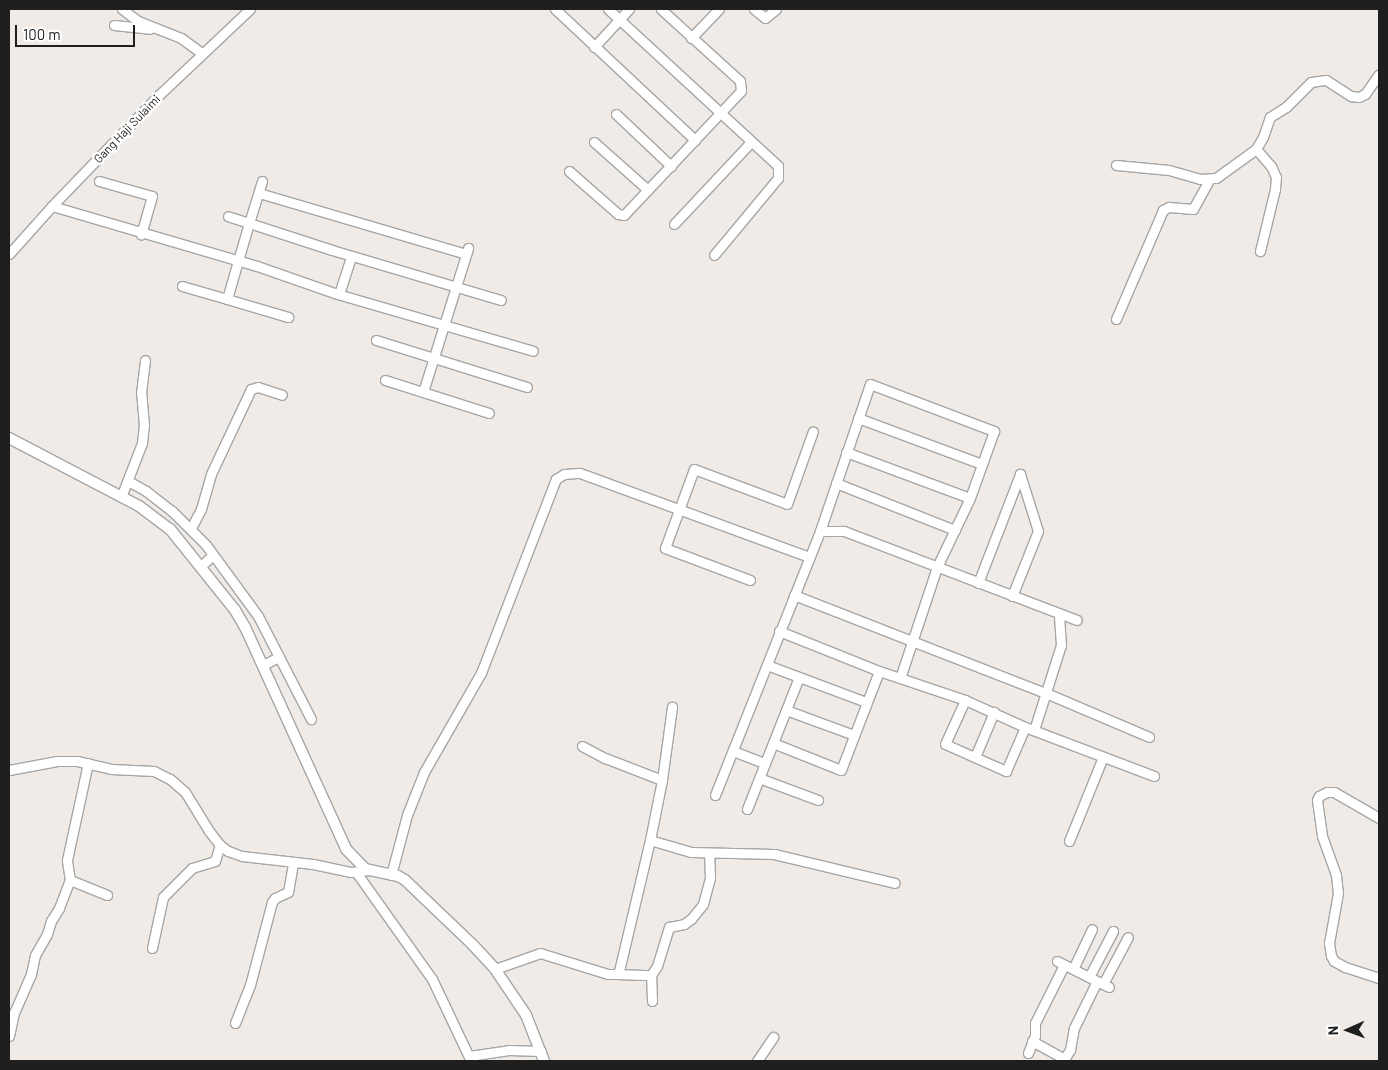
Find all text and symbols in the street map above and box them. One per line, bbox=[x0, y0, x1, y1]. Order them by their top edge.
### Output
scale bar bbox=[18, 15, 138, 47]
text: 100 m bbox=[23, 25, 61, 43]
street label: Gang Haji Sulaimi bbox=[91, 92, 163, 166]
north arrow bbox=[1323, 1005, 1373, 1055]
text: N bbox=[1324, 1026, 1341, 1035]

